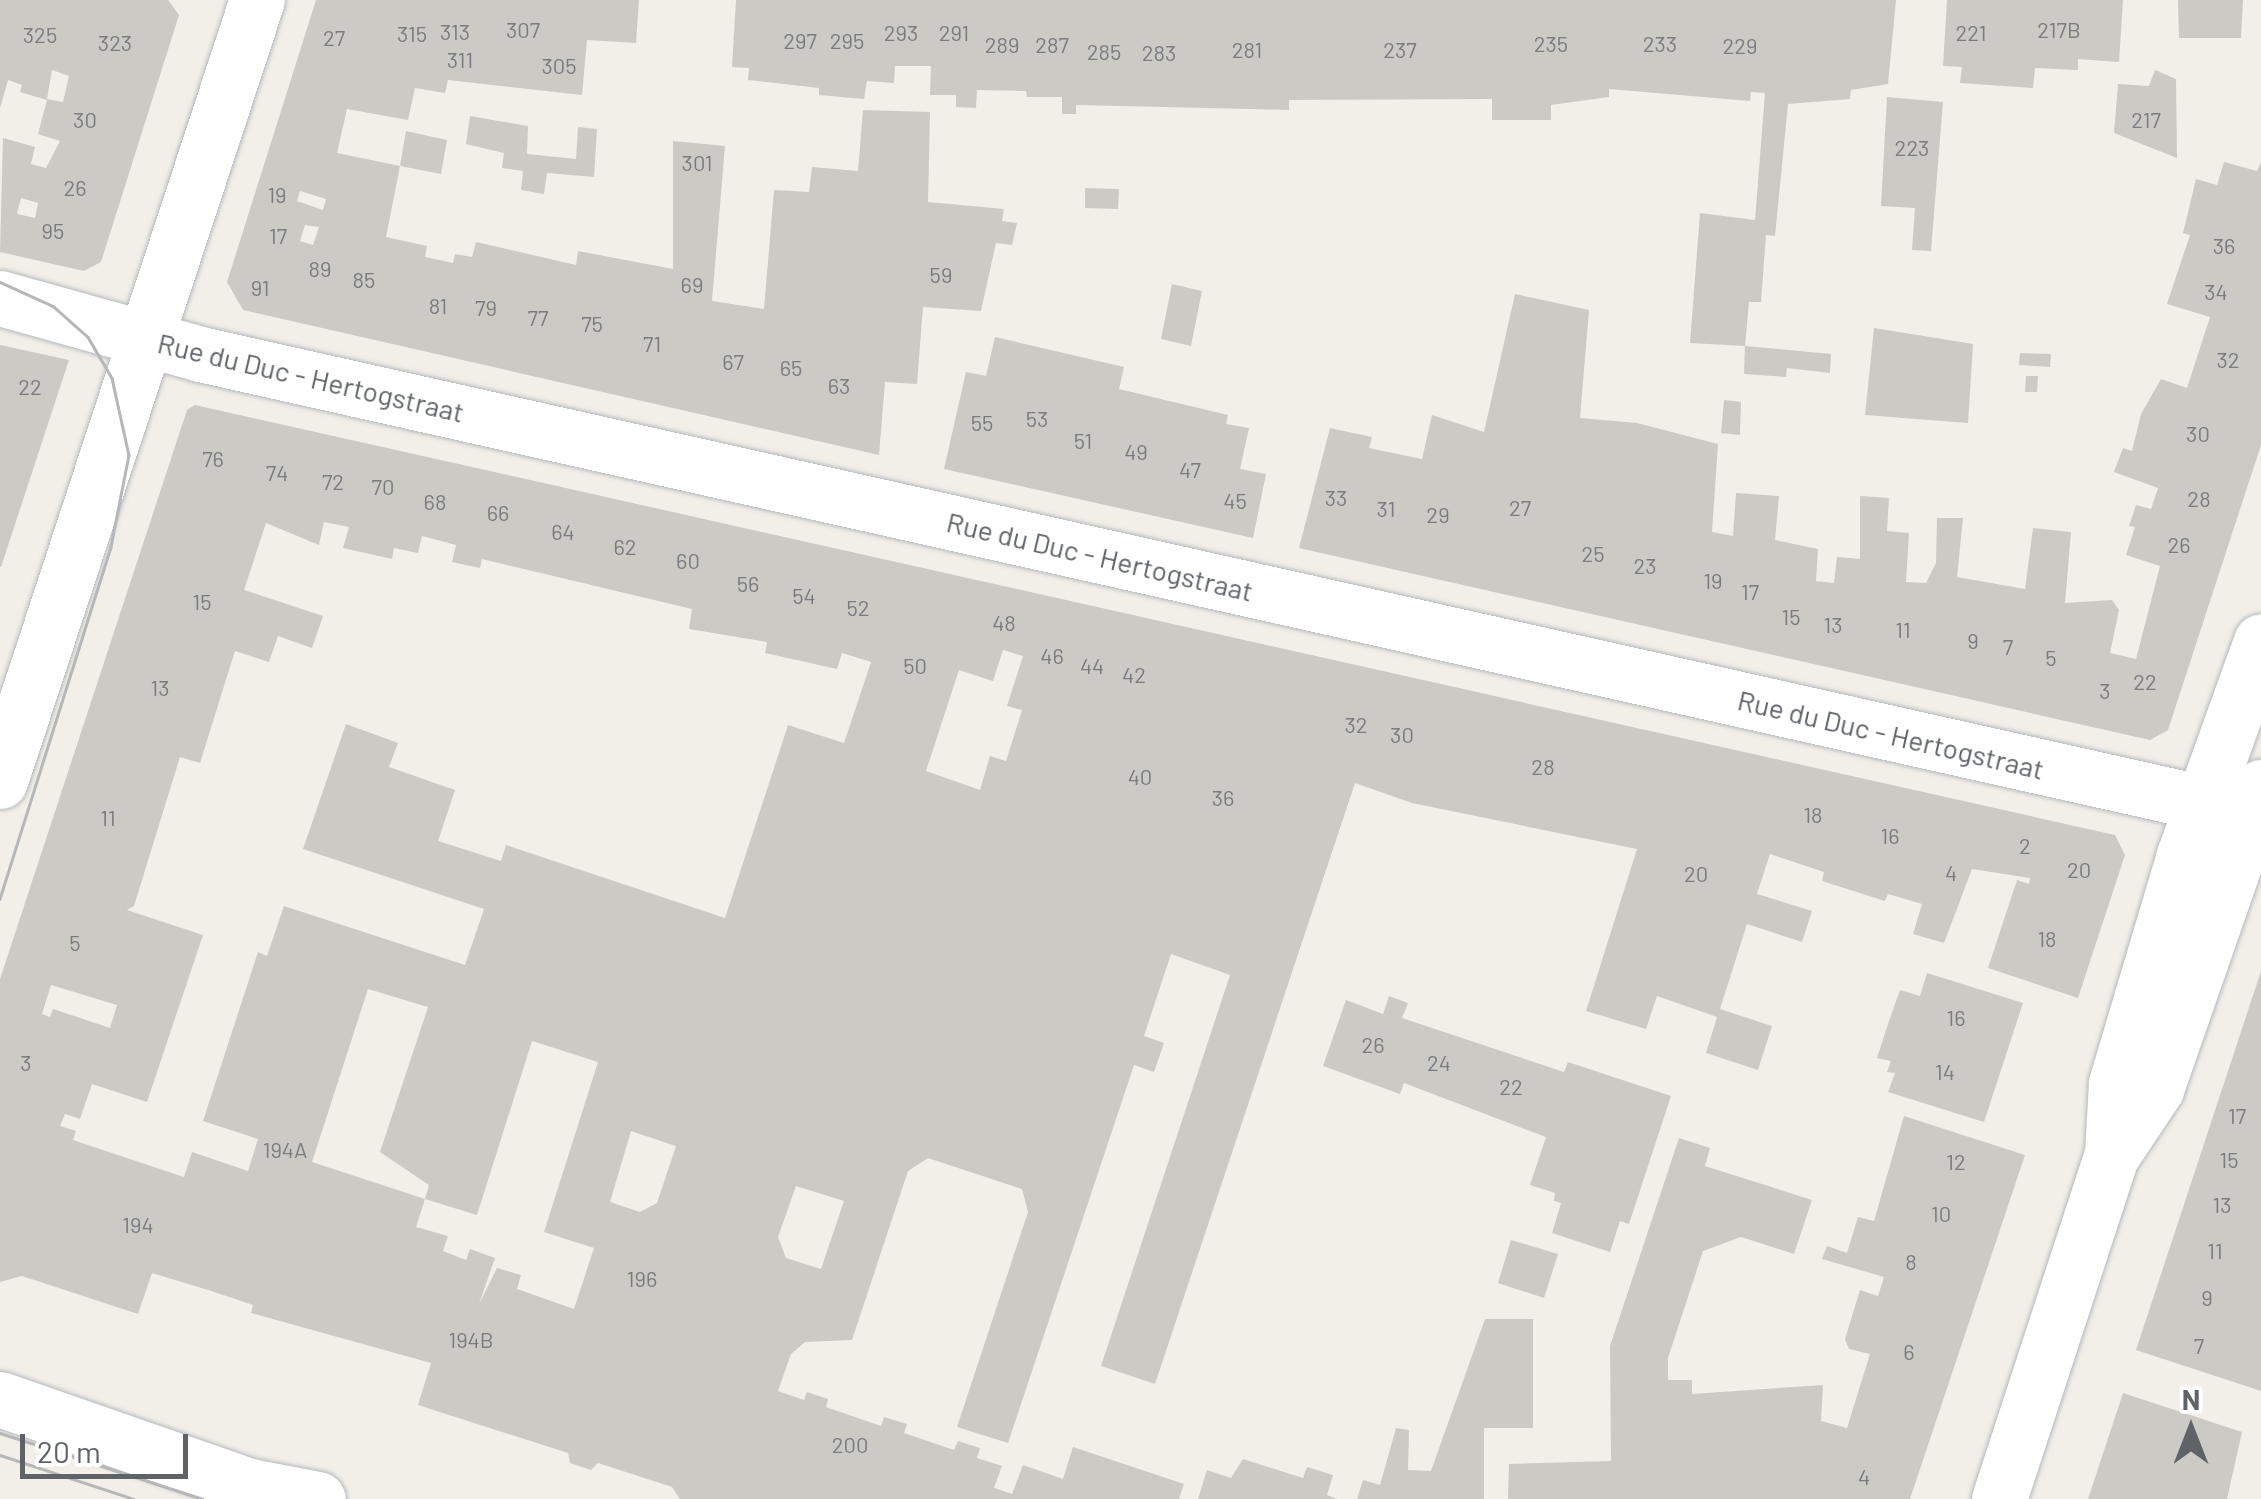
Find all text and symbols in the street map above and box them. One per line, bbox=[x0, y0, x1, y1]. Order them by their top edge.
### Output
house number: 307 bbox=[506, 17, 540, 43]
house number: 217B bbox=[2037, 17, 2081, 43]
house number: 313 bbox=[440, 19, 470, 45]
house number: 293 bbox=[884, 20, 918, 46]
house number: 291 bbox=[939, 20, 969, 46]
house number: 221 bbox=[1956, 20, 1986, 46]
house number: 315 bbox=[397, 21, 427, 47]
house number: 325 bbox=[23, 22, 57, 48]
house number: 27 bbox=[323, 25, 345, 51]
house number: 297 bbox=[783, 28, 817, 54]
house number: 295 bbox=[830, 28, 864, 54]
house number: 323 bbox=[98, 30, 132, 56]
house number: 235 bbox=[1534, 31, 1568, 57]
house number: 233 bbox=[1643, 31, 1677, 57]
house number: 289 bbox=[985, 32, 1019, 58]
house number: 287 bbox=[1035, 32, 1069, 58]
house number: 229 bbox=[1722, 33, 1758, 59]
house number: 281 bbox=[1232, 37, 1262, 63]
house number: 237 bbox=[1383, 37, 1417, 63]
house number: 285 bbox=[1087, 39, 1121, 65]
house number: 283 bbox=[1142, 40, 1176, 66]
house number: 311 bbox=[447, 47, 473, 73]
house number: 305 bbox=[541, 53, 577, 79]
house number: 30 bbox=[73, 107, 97, 133]
house number: 217 bbox=[2131, 107, 2161, 133]
house number: 223 bbox=[1895, 135, 1929, 161]
house number: 301 bbox=[682, 150, 712, 176]
house number: 26 bbox=[63, 175, 87, 201]
house number: 19 bbox=[267, 182, 287, 208]
house number: 95 bbox=[42, 218, 64, 244]
house number: 17 bbox=[269, 223, 287, 249]
house number: 36 bbox=[2213, 233, 2235, 259]
house number: 89 bbox=[309, 256, 331, 282]
house number: 59 bbox=[930, 262, 952, 288]
house number: 85 bbox=[353, 267, 375, 293]
house number: 69 bbox=[681, 272, 703, 298]
house number: 91 bbox=[251, 275, 269, 301]
house number: 34 bbox=[2204, 279, 2228, 305]
house number: 81 bbox=[429, 293, 447, 319]
house number: 79 bbox=[475, 295, 497, 321]
house number: 77 bbox=[528, 305, 548, 331]
house number: 75 bbox=[581, 311, 603, 337]
street label: Rue du Duc - Hertogstraat bbox=[155, 325, 467, 429]
house number: 71 bbox=[643, 331, 661, 357]
house number: 32 bbox=[2216, 347, 2240, 373]
house number: 67 bbox=[722, 349, 744, 375]
house number: 65 bbox=[780, 355, 802, 381]
house number: 63 bbox=[828, 373, 850, 399]
house number: 22 bbox=[18, 374, 42, 400]
house number: 53 bbox=[1026, 406, 1048, 432]
house number: 55 bbox=[971, 410, 993, 436]
house number: 30 bbox=[2186, 421, 2210, 447]
house number: 51 bbox=[1074, 428, 1092, 454]
house number: 49 bbox=[1124, 439, 1148, 465]
house number: 76 bbox=[202, 446, 224, 472]
house number: 47 bbox=[1179, 457, 1201, 483]
house number: 74 bbox=[266, 460, 288, 486]
house number: 72 bbox=[322, 469, 344, 495]
house number: 70 bbox=[372, 474, 394, 500]
house number: 33 bbox=[1325, 485, 1347, 511]
house number: 28 bbox=[2187, 486, 2211, 512]
house number: 45 bbox=[1223, 488, 1247, 514]
house number: 68 bbox=[424, 489, 446, 515]
house number: 27 bbox=[1509, 495, 1531, 521]
house number: 31 bbox=[1377, 496, 1395, 522]
house number: 66 bbox=[487, 500, 509, 526]
house number: 29 bbox=[1426, 502, 1450, 528]
street label: Rue du Duc - Hertogstraat bbox=[944, 504, 1256, 608]
house number: 64 bbox=[551, 519, 575, 545]
house number: 26 bbox=[2167, 532, 2191, 558]
house number: 62 bbox=[613, 534, 637, 560]
house number: 25 bbox=[1581, 541, 1605, 567]
house number: 60 bbox=[676, 548, 700, 574]
house number: 23 bbox=[1634, 553, 1656, 579]
house number: 19 bbox=[1703, 568, 1723, 594]
house number: 56 bbox=[737, 571, 759, 597]
house number: 17 bbox=[1741, 579, 1759, 605]
house number: 54 bbox=[792, 583, 816, 609]
house number: 15 bbox=[192, 589, 212, 615]
house number: 52 bbox=[846, 595, 870, 621]
house number: 15 bbox=[1781, 604, 1801, 630]
house number: 48 bbox=[992, 610, 1016, 636]
house number: 13 bbox=[1823, 612, 1843, 638]
house number: 11 bbox=[1895, 617, 1911, 643]
house number: 9 bbox=[1967, 628, 1979, 654]
house number: 7 bbox=[2003, 634, 2013, 660]
house number: 46 bbox=[1040, 643, 1064, 669]
house number: 5 bbox=[2045, 645, 2057, 671]
house number: 50 bbox=[903, 653, 927, 679]
house number: 44 bbox=[1080, 653, 1104, 679]
house number: 42 bbox=[1122, 662, 1146, 688]
house number: 22 bbox=[2133, 669, 2157, 695]
house number: 13 bbox=[150, 675, 170, 701]
house number: 3 bbox=[2099, 678, 2111, 704]
street label: Rue du Duc - Hertogstraat bbox=[1735, 682, 2047, 786]
house number: 32 bbox=[1344, 712, 1368, 738]
house number: 30 bbox=[1390, 722, 1414, 748]
house number: 28 bbox=[1531, 754, 1555, 780]
house number: 40 bbox=[1128, 764, 1152, 790]
house number: 36 bbox=[1212, 785, 1234, 811]
house number: 18 bbox=[1803, 802, 1823, 828]
house number: 11 bbox=[100, 805, 116, 831]
house number: 16 bbox=[1880, 823, 1900, 849]
house number: 2 bbox=[2019, 833, 2031, 859]
house number: 20 bbox=[2067, 857, 2091, 883]
house number: 4 bbox=[1945, 860, 1957, 886]
house number: 20 bbox=[1684, 861, 1708, 887]
house number: 18 bbox=[2037, 926, 2057, 952]
house number: 5 bbox=[69, 930, 81, 956]
house number: 16 bbox=[1946, 1005, 1966, 1031]
house number: 26 bbox=[1361, 1032, 1385, 1058]
house number: 3 bbox=[20, 1050, 32, 1076]
house number: 24 bbox=[1427, 1050, 1451, 1076]
house number: 14 bbox=[1935, 1059, 1955, 1085]
house number: 22 bbox=[1499, 1074, 1523, 1100]
house number: 17 bbox=[2228, 1103, 2246, 1129]
house number: 194A bbox=[263, 1137, 307, 1163]
house number: 15 bbox=[2219, 1147, 2239, 1173]
house number: 12 bbox=[1946, 1149, 1966, 1175]
house number: 13 bbox=[2212, 1192, 2232, 1218]
house number: 10 bbox=[1931, 1201, 1951, 1227]
house number: 194 bbox=[122, 1212, 154, 1238]
house number: 11 bbox=[2207, 1238, 2223, 1264]
house number: 8 bbox=[1905, 1249, 1917, 1275]
house number: 196 bbox=[627, 1266, 657, 1292]
house number: 9 bbox=[2201, 1285, 2213, 1311]
house number: 194B bbox=[448, 1327, 494, 1353]
house number: 7 bbox=[2194, 1333, 2204, 1359]
house number: 6 bbox=[1903, 1339, 1915, 1365]
north arrow bbox=[2141, 1379, 2241, 1479]
text: N bbox=[2182, 1382, 2200, 1416]
scale bar bbox=[25, 1414, 192, 1476]
house number: 200 bbox=[832, 1432, 868, 1458]
text: 20 m bbox=[37, 1433, 101, 1469]
house number: 4 bbox=[1858, 1464, 1870, 1490]

